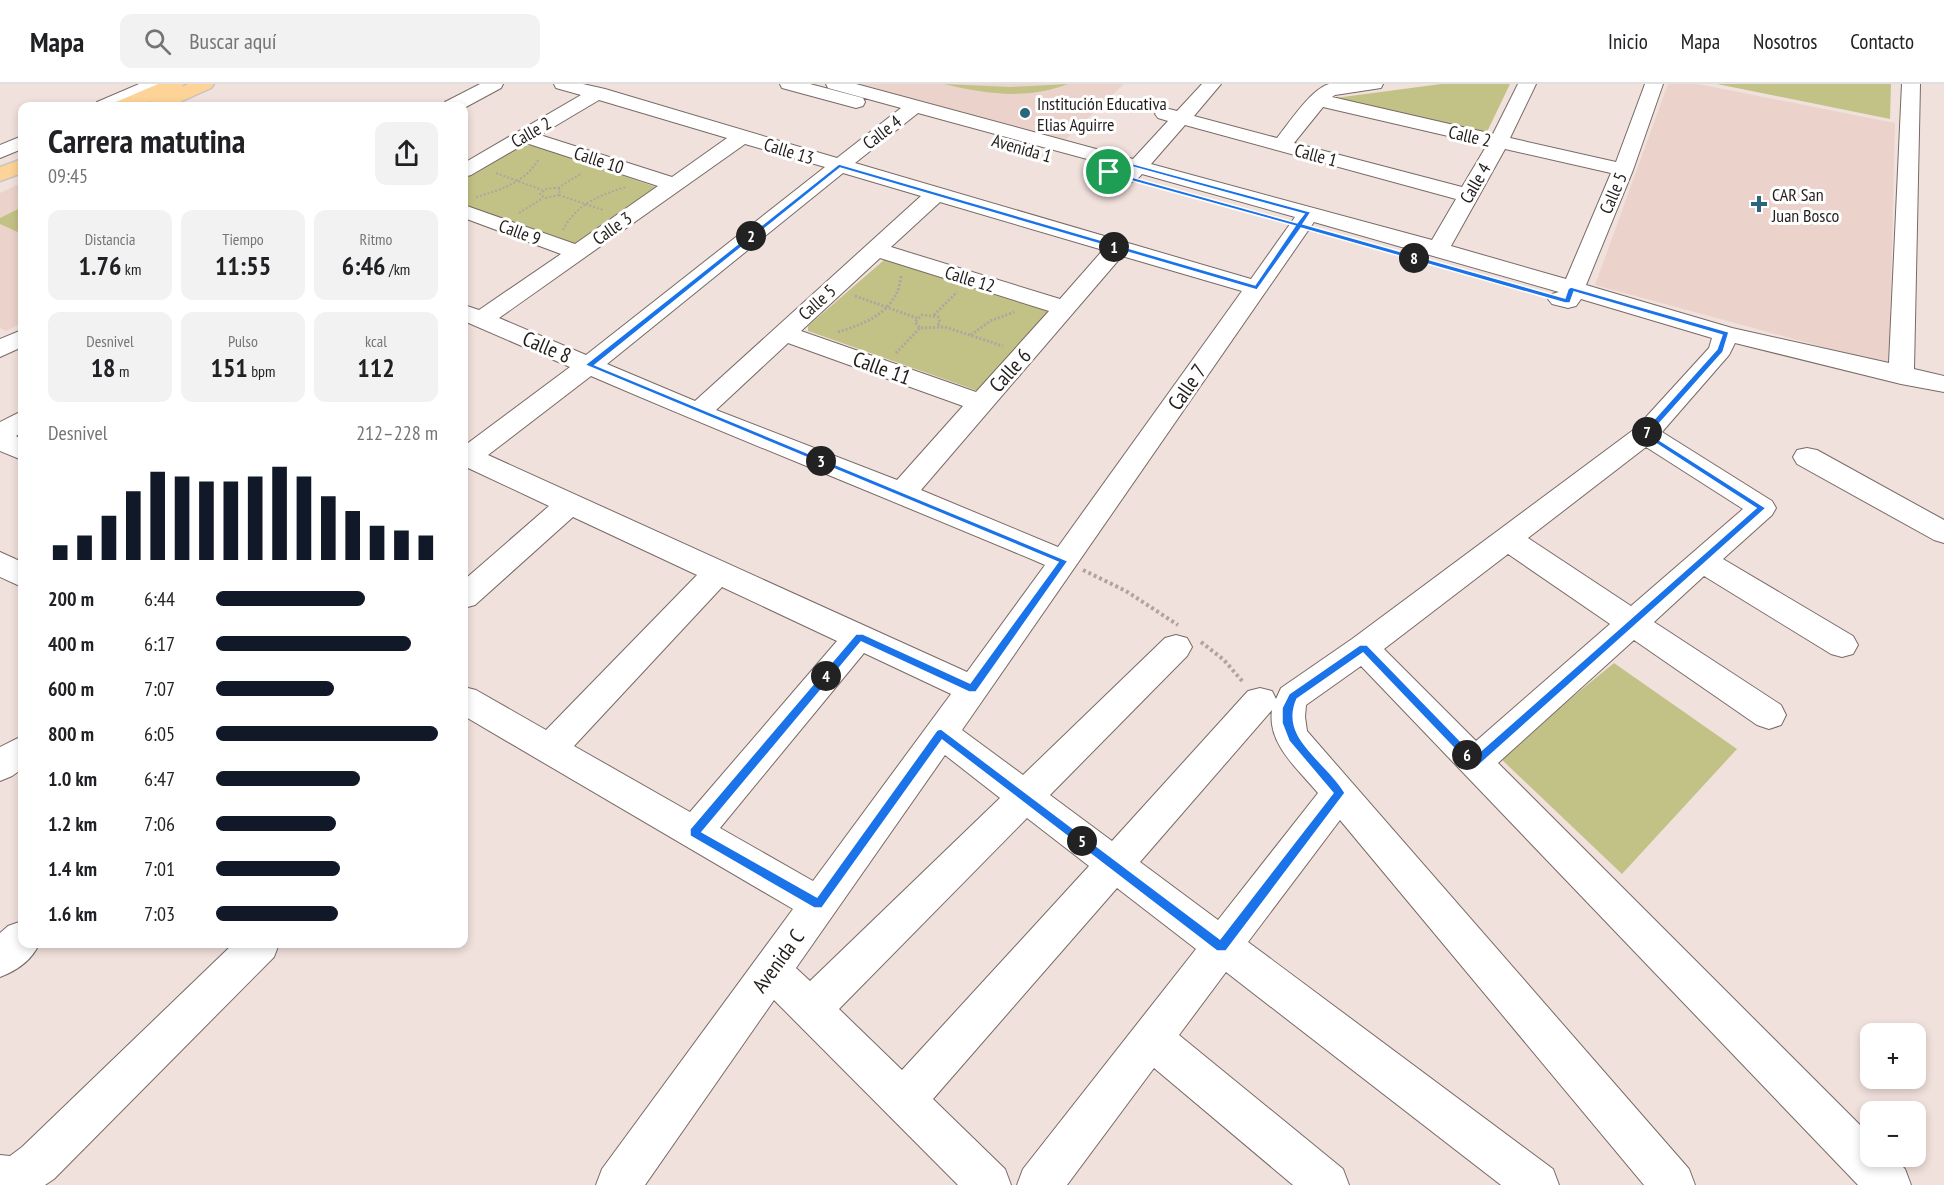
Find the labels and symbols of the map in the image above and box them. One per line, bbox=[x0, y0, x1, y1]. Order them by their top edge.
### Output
place label: Institución Educativa Elias Aguirre bbox=[1037, 92, 1167, 136]
marker: Institución Educativa Elias Aguirre bbox=[1018, 106, 1032, 120]
street label: Calle 4 bbox=[858, 110, 906, 154]
street label: Calle 2 bbox=[507, 111, 555, 153]
street label: Calle 2 bbox=[1446, 120, 1494, 152]
street label: Avenida 1 bbox=[989, 129, 1055, 167]
street label: Calle 13 bbox=[761, 133, 817, 169]
street label: Calle 1 bbox=[1292, 138, 1340, 172]
street label: Calle 10 bbox=[571, 141, 627, 179]
pin bbox=[1083, 146, 1134, 197]
street label: Calle 4 bbox=[1454, 159, 1496, 207]
street label: Calle 5 bbox=[1594, 169, 1632, 217]
place label: CAR San Juan Bosco bbox=[1771, 183, 1840, 227]
marker: CAR San Juan Bosco bbox=[1750, 195, 1768, 213]
street label: Calle 3 bbox=[588, 206, 636, 250]
street label: Calle 9 bbox=[496, 214, 544, 250]
pin: 2 bbox=[736, 221, 766, 251]
pin: 1 bbox=[1099, 232, 1129, 262]
pin: 8 bbox=[1399, 243, 1429, 273]
street label: Calle 12 bbox=[942, 261, 998, 297]
street label: Calle 5 bbox=[793, 279, 841, 325]
street label: Calle 8 bbox=[519, 325, 575, 369]
street label: Calle 6 bbox=[983, 342, 1037, 398]
street label: Calle 11 bbox=[849, 345, 915, 391]
street label: Calle 7 bbox=[1162, 359, 1212, 415]
pin: 7 bbox=[1632, 417, 1662, 447]
pin: 3 bbox=[806, 446, 836, 476]
pin: 4 bbox=[811, 661, 841, 691]
pin: 6 bbox=[1452, 740, 1482, 770]
pin: 5 bbox=[1067, 826, 1097, 856]
street label: Avenida C bbox=[746, 924, 810, 998]

